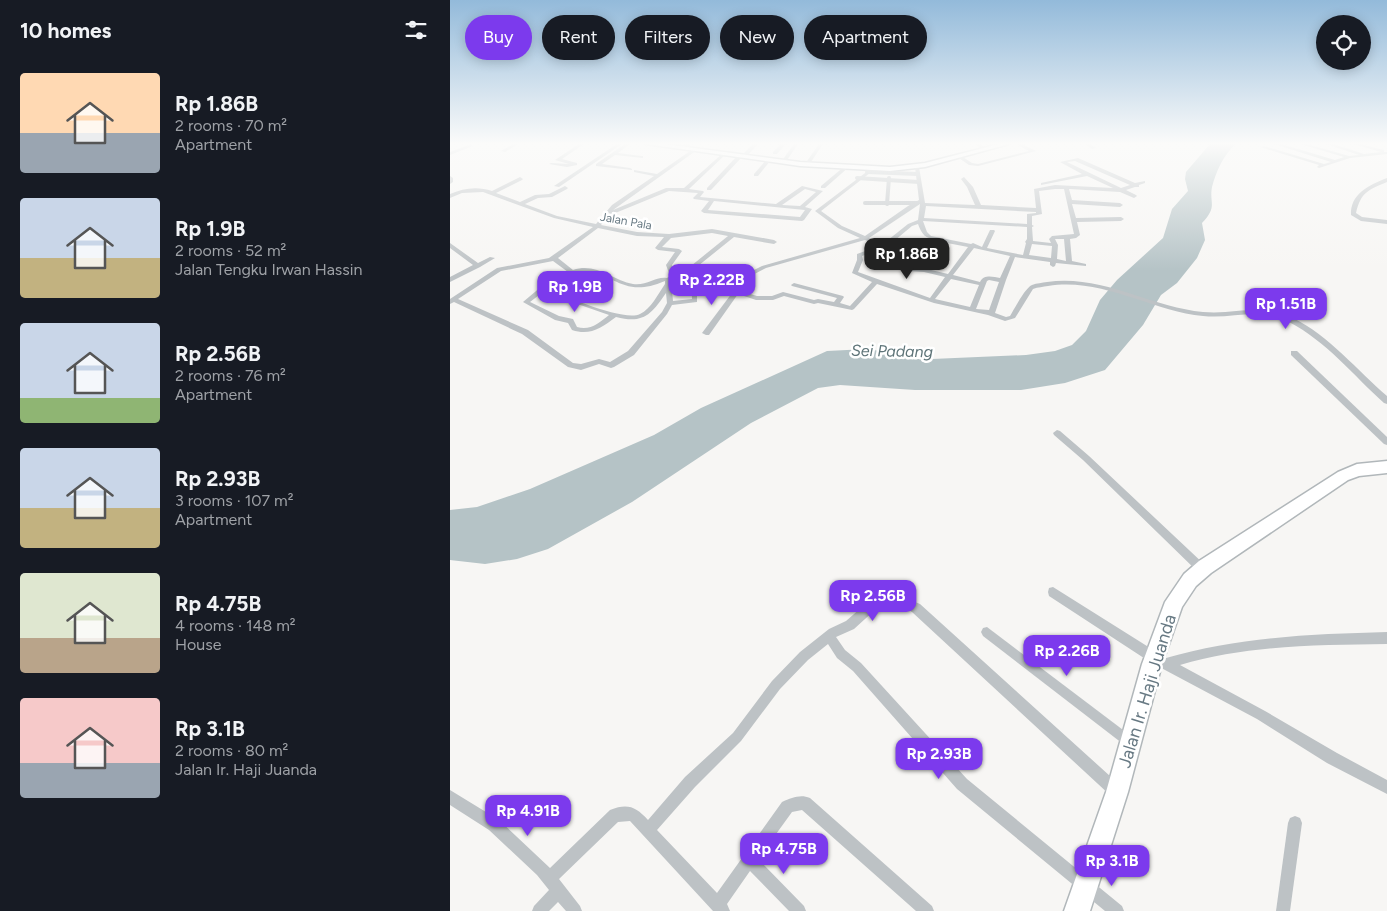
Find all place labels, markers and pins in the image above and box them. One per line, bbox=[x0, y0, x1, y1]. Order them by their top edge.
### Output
pin: Rp 1.86B bbox=[855, 238, 959, 280]
pin: Rp 2.22B bbox=[660, 264, 764, 306]
pin: Rp 1.9B bbox=[529, 270, 621, 313]
pin: Rp 1.51B bbox=[1234, 288, 1338, 330]
pin: Rp 2.56B bbox=[821, 580, 925, 622]
pin: Rp 2.26B bbox=[1015, 634, 1119, 677]
pin: Rp 2.93B bbox=[887, 738, 991, 780]
pin: Rp 4.91B bbox=[476, 794, 580, 837]
pin: Rp 4.75B bbox=[732, 832, 836, 875]
pin: Rp 3.1B bbox=[1066, 844, 1158, 887]

